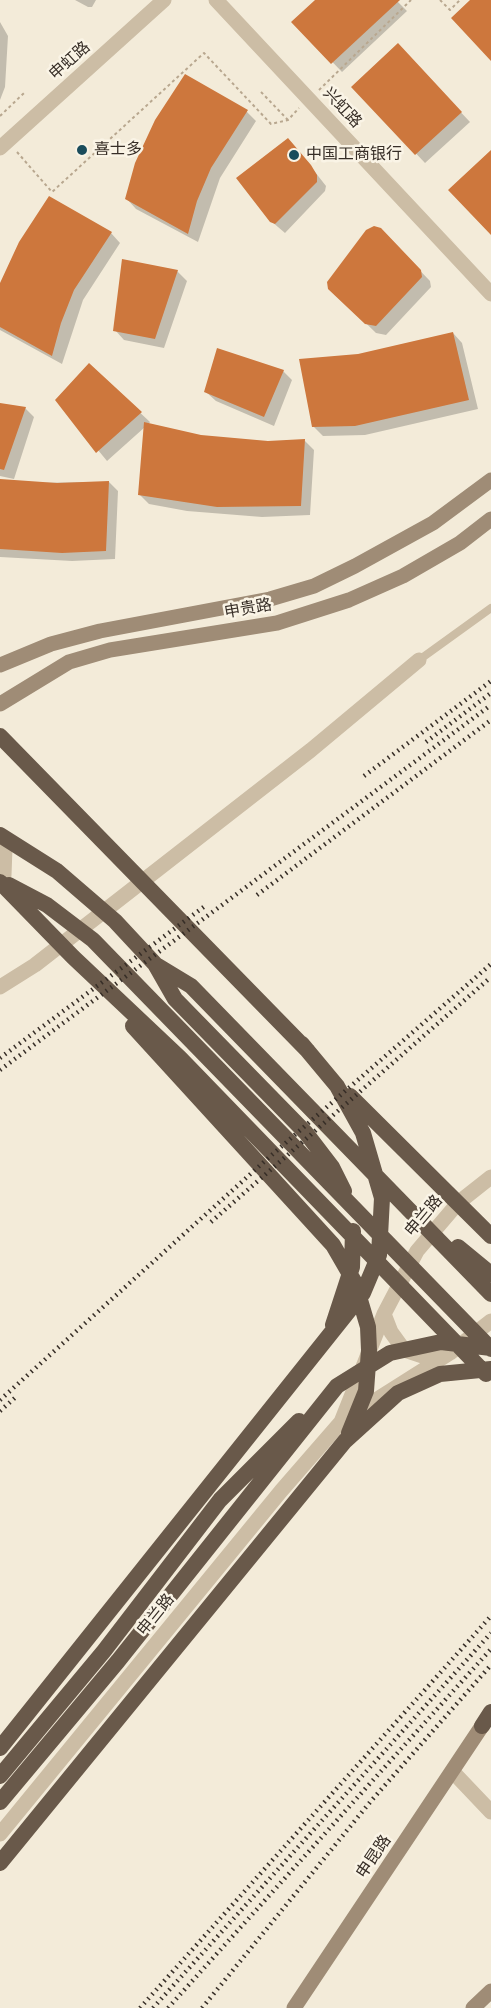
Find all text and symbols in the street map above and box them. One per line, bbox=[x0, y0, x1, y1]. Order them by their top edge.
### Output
street label: 申虹路 bbox=[46, 38, 94, 84]
street label: 兴虹路 bbox=[319, 84, 365, 132]
place label: 喜士多 bbox=[94, 140, 142, 160]
marker: 喜士多 bbox=[75, 143, 89, 157]
place label: 中国工商银行 bbox=[306, 145, 402, 165]
marker: 中国工商银行 bbox=[287, 148, 301, 162]
street label: 申贵路 bbox=[223, 595, 273, 623]
street label: 申兰路 bbox=[401, 1191, 447, 1241]
street label: 申兰路 bbox=[133, 1590, 179, 1640]
street label: 申昆路 bbox=[353, 1832, 395, 1882]

